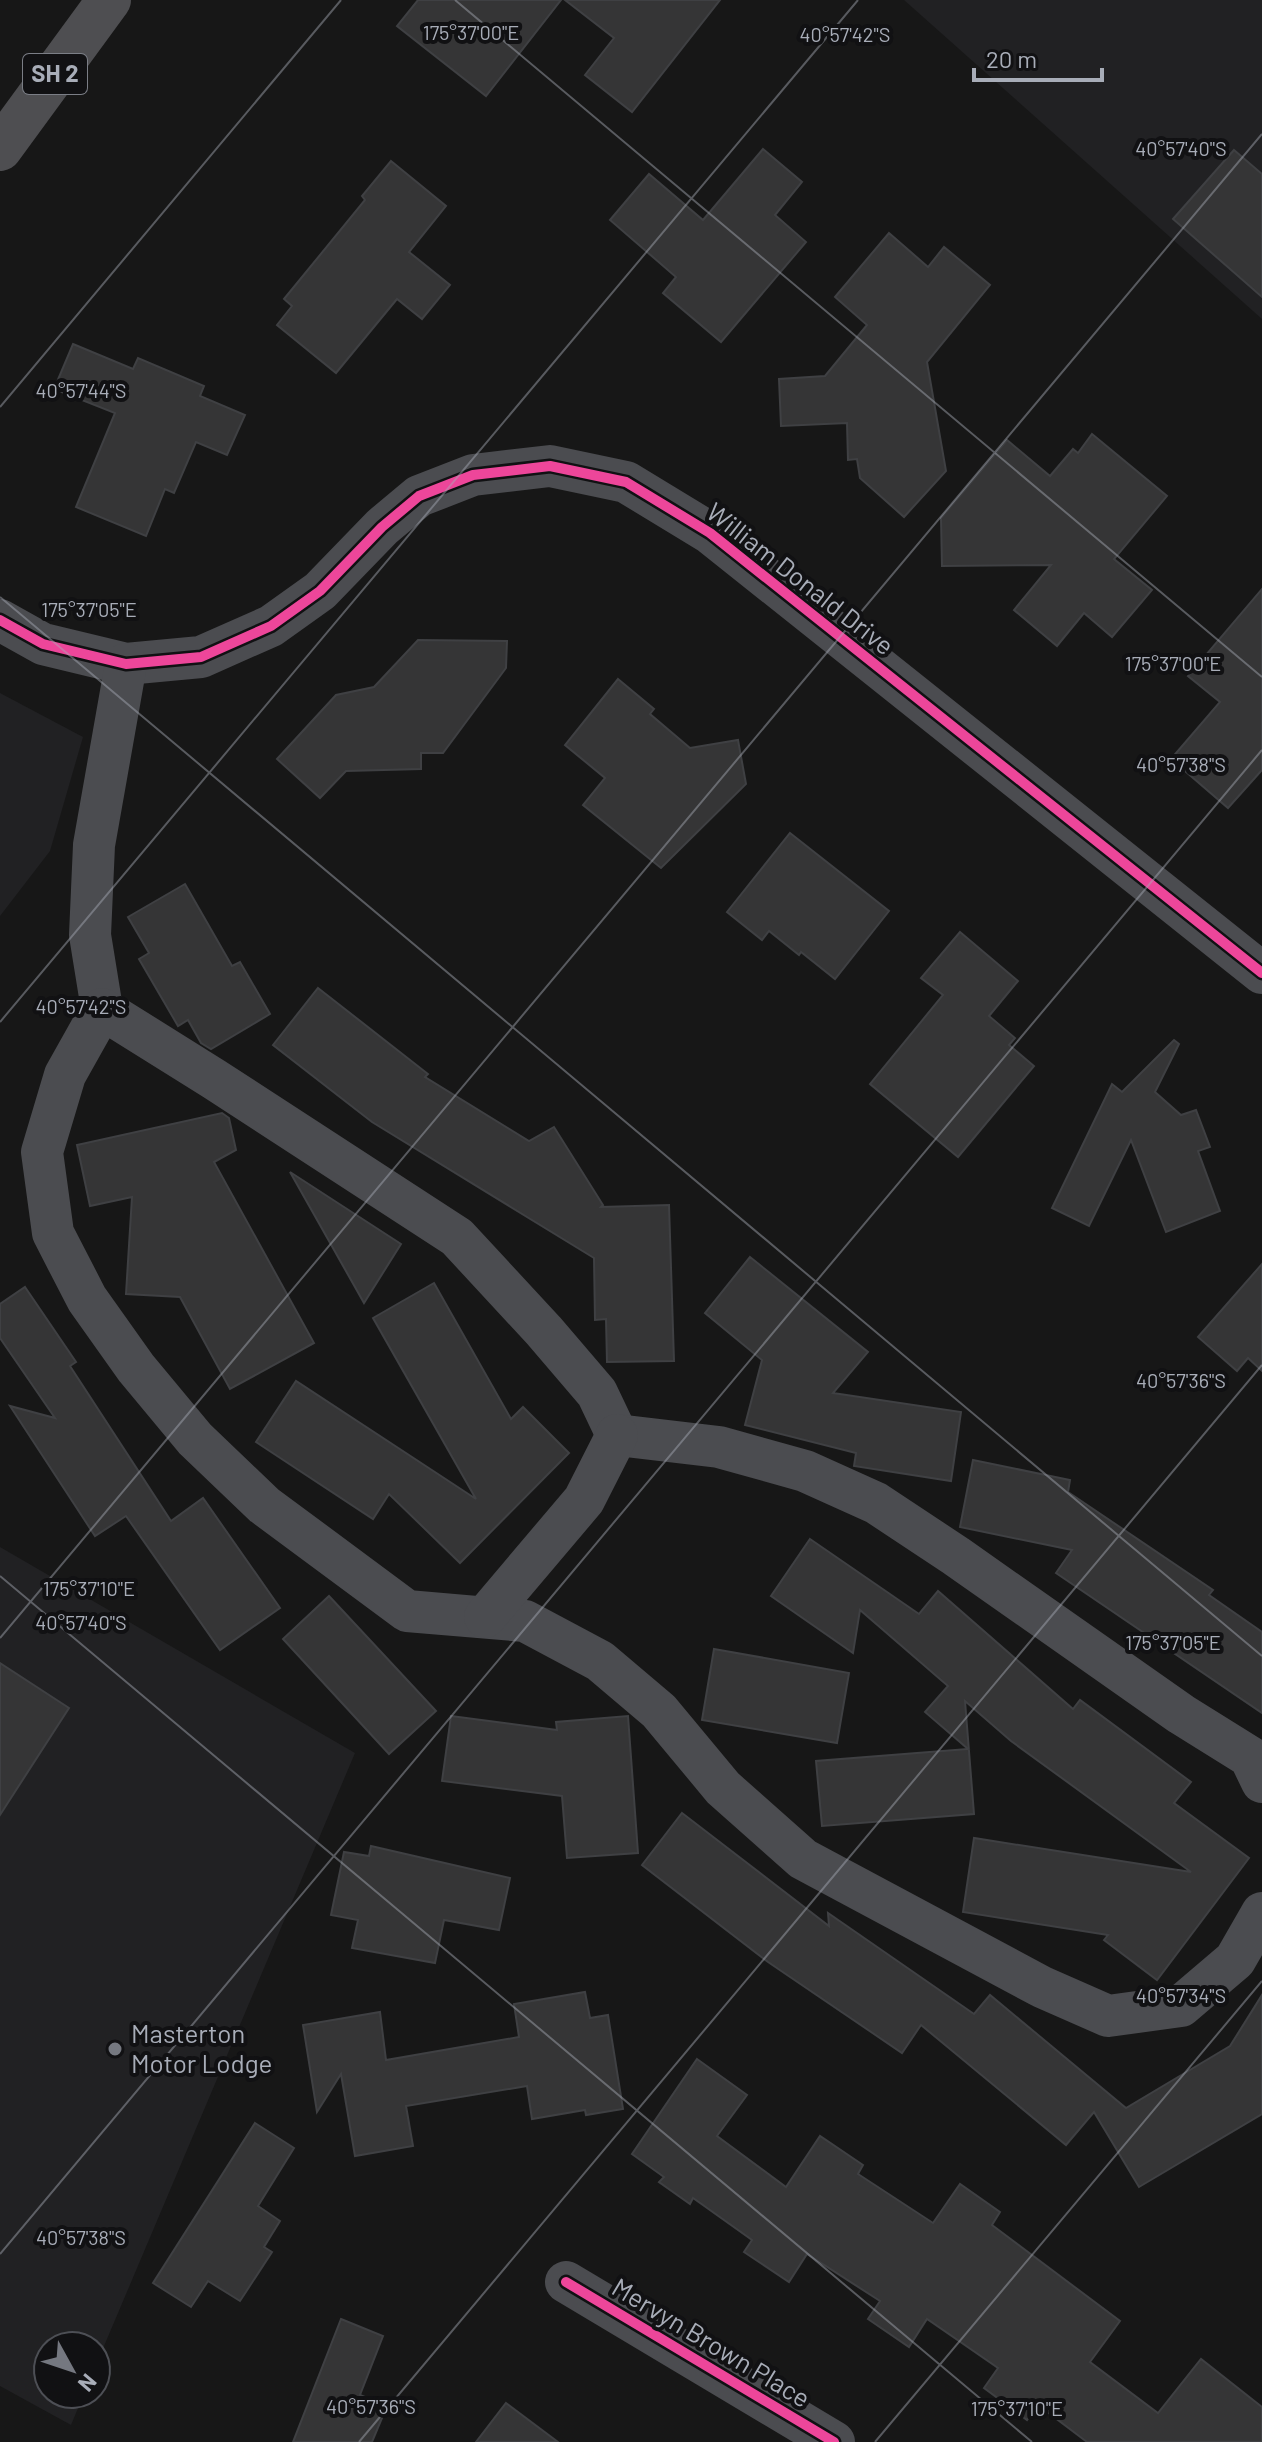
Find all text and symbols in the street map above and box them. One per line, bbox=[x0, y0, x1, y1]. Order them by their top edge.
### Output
text: 175°37'00"E bbox=[423, 20, 519, 44]
text: 40°57'42"S bbox=[800, 22, 890, 46]
scale bar bbox=[974, 32, 1102, 82]
text: 20 m bbox=[986, 44, 1037, 73]
road number: SH 2 bbox=[23, 54, 87, 94]
text: 40°57'40"S bbox=[1135, 136, 1227, 160]
text: 40°57'44"S bbox=[36, 378, 126, 402]
street label: William Donald Drive bbox=[701, 495, 901, 660]
text: 175°37'05"E bbox=[41, 597, 137, 621]
text: 175°37'00"E bbox=[1125, 651, 1221, 675]
text: 40°57'38"S bbox=[1136, 752, 1226, 776]
text: 40°57'42"S bbox=[36, 994, 126, 1018]
text: 40°57'36"S bbox=[1136, 1368, 1226, 1392]
text: 175°37'10"E bbox=[43, 1576, 135, 1600]
text: 40°57'40"S bbox=[35, 1610, 127, 1634]
text: 175°37'05"E bbox=[1125, 1630, 1221, 1654]
text: 40°57'34"S bbox=[1136, 1983, 1226, 2007]
place label: Masterton Motor Lodge bbox=[131, 2017, 272, 2078]
marker: Masterton Motor Lodge bbox=[106, 2040, 124, 2058]
text: 40°57'38"S bbox=[36, 2225, 126, 2249]
street label: Mervyn Brown Place bbox=[607, 2270, 816, 2413]
north arrow bbox=[32, 2330, 112, 2410]
text: N bbox=[73, 2370, 103, 2397]
text: 40°57'36"S bbox=[326, 2394, 416, 2418]
text: 175°37'10"E bbox=[971, 2396, 1063, 2420]

